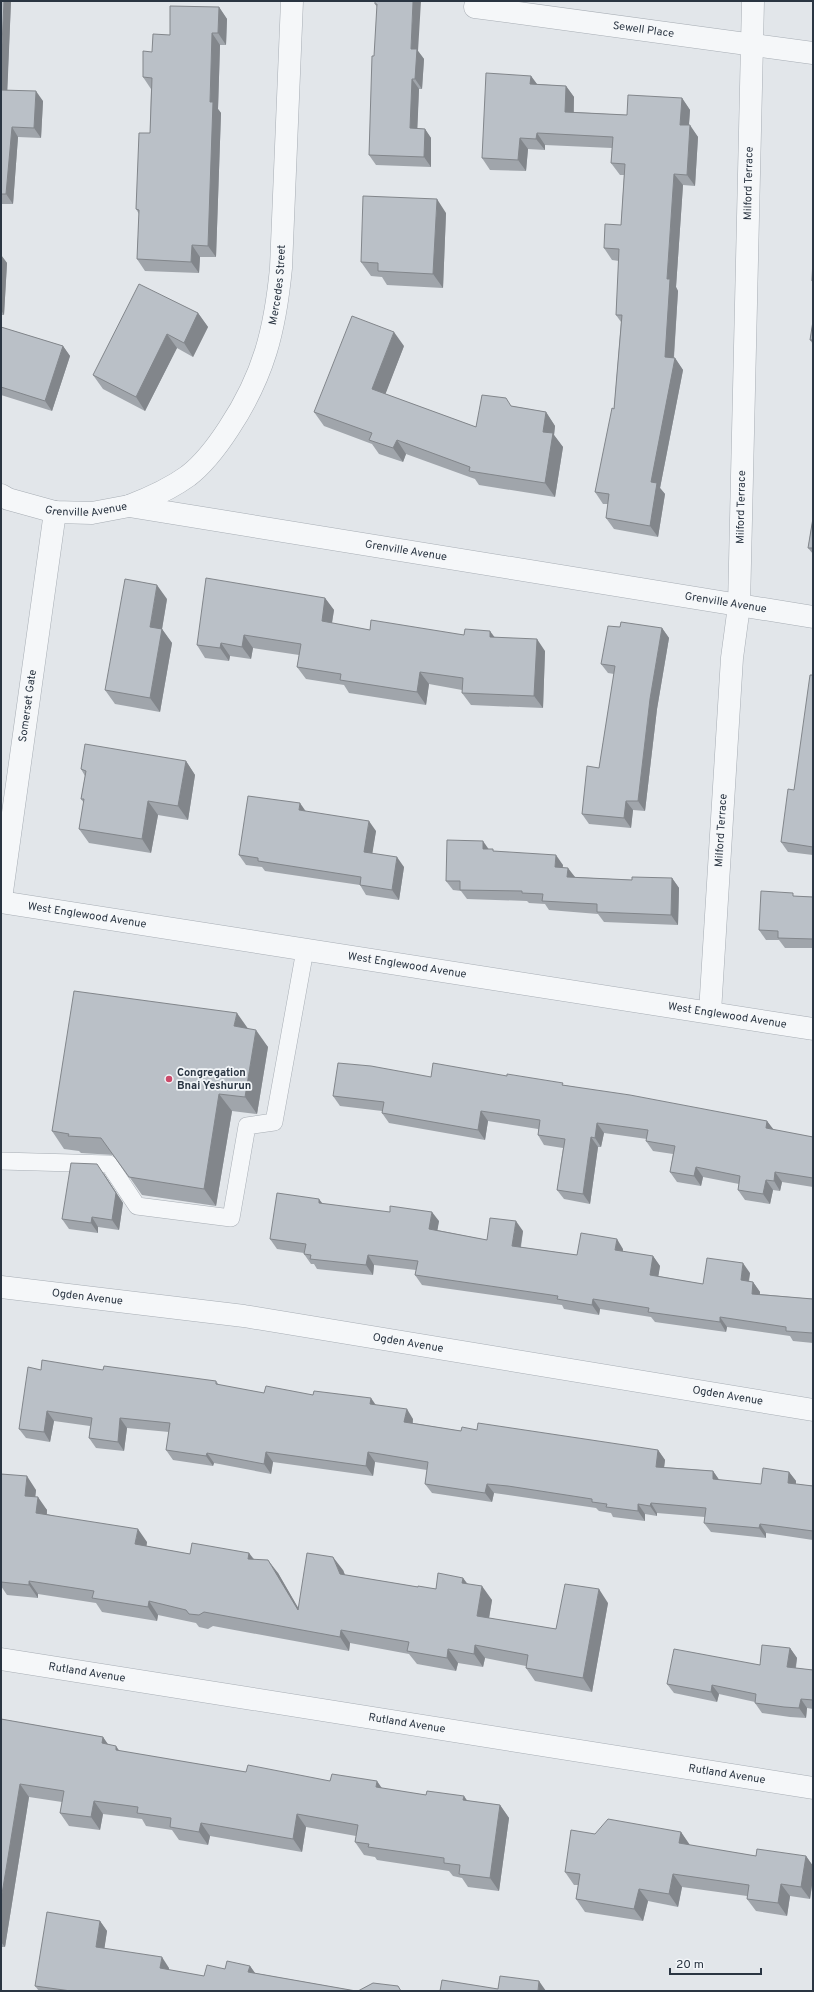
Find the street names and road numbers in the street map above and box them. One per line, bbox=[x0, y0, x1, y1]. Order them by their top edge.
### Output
street label: Sewell Place bbox=[612, 19, 675, 41]
street label: Milford Terrace bbox=[741, 146, 757, 220]
street label: Mercedes Street bbox=[266, 244, 289, 326]
street label: Milford Terrace bbox=[733, 470, 749, 544]
street label: Grenville Avenue bbox=[43, 499, 128, 520]
street label: Grenville Avenue bbox=[364, 537, 448, 564]
street label: Grenville Avenue bbox=[684, 589, 768, 616]
street label: Somerset Gate bbox=[16, 669, 40, 743]
street label: Milford Terrace bbox=[712, 793, 731, 868]
street label: West Englewood Avenue bbox=[27, 899, 147, 932]
street label: West Englewood Avenue bbox=[347, 949, 468, 982]
street label: West Englewood Avenue bbox=[667, 999, 788, 1032]
street label: Ogden Avenue bbox=[51, 1286, 124, 1309]
street label: Ogden Avenue bbox=[372, 1330, 445, 1356]
street label: Ogden Avenue bbox=[691, 1383, 764, 1409]
street label: Rutland Avenue bbox=[47, 1660, 126, 1686]
street label: Rutland Avenue bbox=[367, 1710, 446, 1737]
street label: Rutland Avenue bbox=[687, 1761, 766, 1787]

